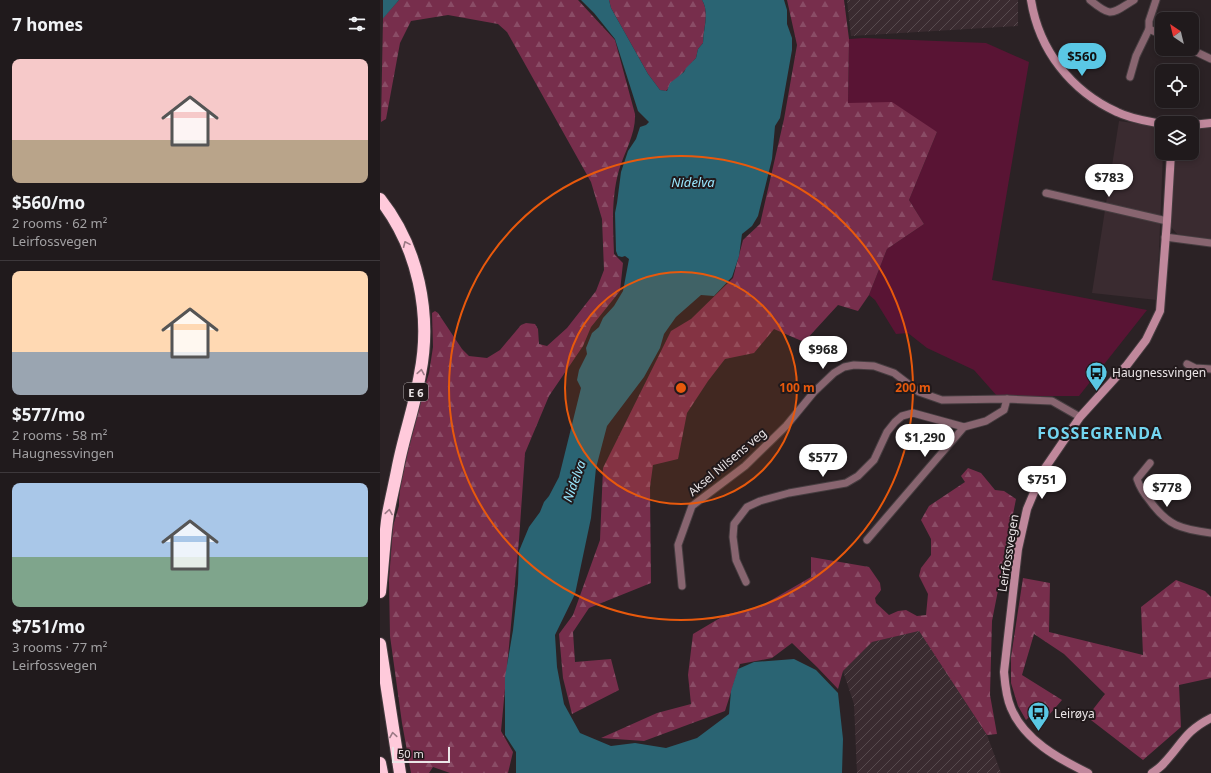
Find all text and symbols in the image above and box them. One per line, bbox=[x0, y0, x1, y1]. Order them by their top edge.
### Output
north arrow bbox=[1155, 12, 1199, 56]
map controls bbox=[1155, 12, 1199, 160]
text: 7 homes bbox=[12, 13, 83, 36]
icon: filters bbox=[346, 13, 368, 35]
pin: $560 bbox=[1058, 43, 1106, 77]
text: $560 bbox=[1067, 47, 1097, 65]
button: locate bbox=[1155, 64, 1199, 108]
icon: home bbox=[154, 85, 226, 157]
button: layers bbox=[1155, 116, 1199, 160]
pin: $783 bbox=[1085, 164, 1133, 198]
text: $783 bbox=[1094, 168, 1124, 186]
water label: Nidelva bbox=[671, 173, 715, 191]
text: $560/mo bbox=[12, 191, 85, 214]
text: 2 rooms · 62 m² bbox=[12, 214, 107, 232]
text: Leirfossvegen bbox=[12, 232, 97, 250]
one-way arrow bbox=[403, 241, 411, 249]
icon: home bbox=[154, 297, 226, 369]
pin: $968 bbox=[799, 336, 847, 370]
text: $968 bbox=[808, 340, 838, 358]
bus stop icon: Haugnessvingen bbox=[1083, 359, 1109, 392]
place label: Haugnessvingen bbox=[1112, 364, 1206, 381]
one-way arrow bbox=[416, 368, 425, 375]
text: 100 m bbox=[779, 379, 815, 396]
text: 200 m bbox=[895, 379, 931, 396]
centre of rings bbox=[674, 381, 688, 395]
road number: E 6 bbox=[404, 383, 428, 401]
text: $577/mo bbox=[12, 403, 85, 426]
district label: FOSSEGRENDA bbox=[1037, 422, 1163, 444]
street label: Aksel Nilsens veg bbox=[684, 424, 770, 500]
pin: $1,290 bbox=[892, 424, 958, 458]
text: 2 rooms · 58 m² bbox=[12, 426, 107, 444]
text: $1,290 bbox=[905, 428, 945, 446]
text: Haugnessvingen bbox=[12, 444, 114, 462]
pin: $577 bbox=[799, 444, 847, 478]
text: $577 bbox=[808, 448, 838, 466]
water label: Nidelva bbox=[558, 457, 590, 504]
pin: $751 bbox=[1018, 466, 1066, 500]
text: $751 bbox=[1027, 470, 1057, 488]
pin: $778 bbox=[1143, 474, 1191, 508]
text: $778 bbox=[1152, 478, 1182, 496]
icon: home bbox=[154, 509, 226, 581]
one-way arrow bbox=[384, 509, 393, 515]
street label: Leirfossvegen bbox=[993, 513, 1023, 593]
text: $751/mo bbox=[12, 615, 85, 638]
text: 3 rooms · 77 m² bbox=[12, 638, 107, 656]
text: Leirfossvegen bbox=[12, 656, 97, 674]
bus stop icon: Leirøya bbox=[1026, 700, 1052, 733]
place label: Leirøya bbox=[1054, 705, 1095, 722]
one-way arrow bbox=[389, 731, 398, 738]
scale bar bbox=[392, 745, 450, 764]
text: 50 m bbox=[398, 746, 424, 761]

